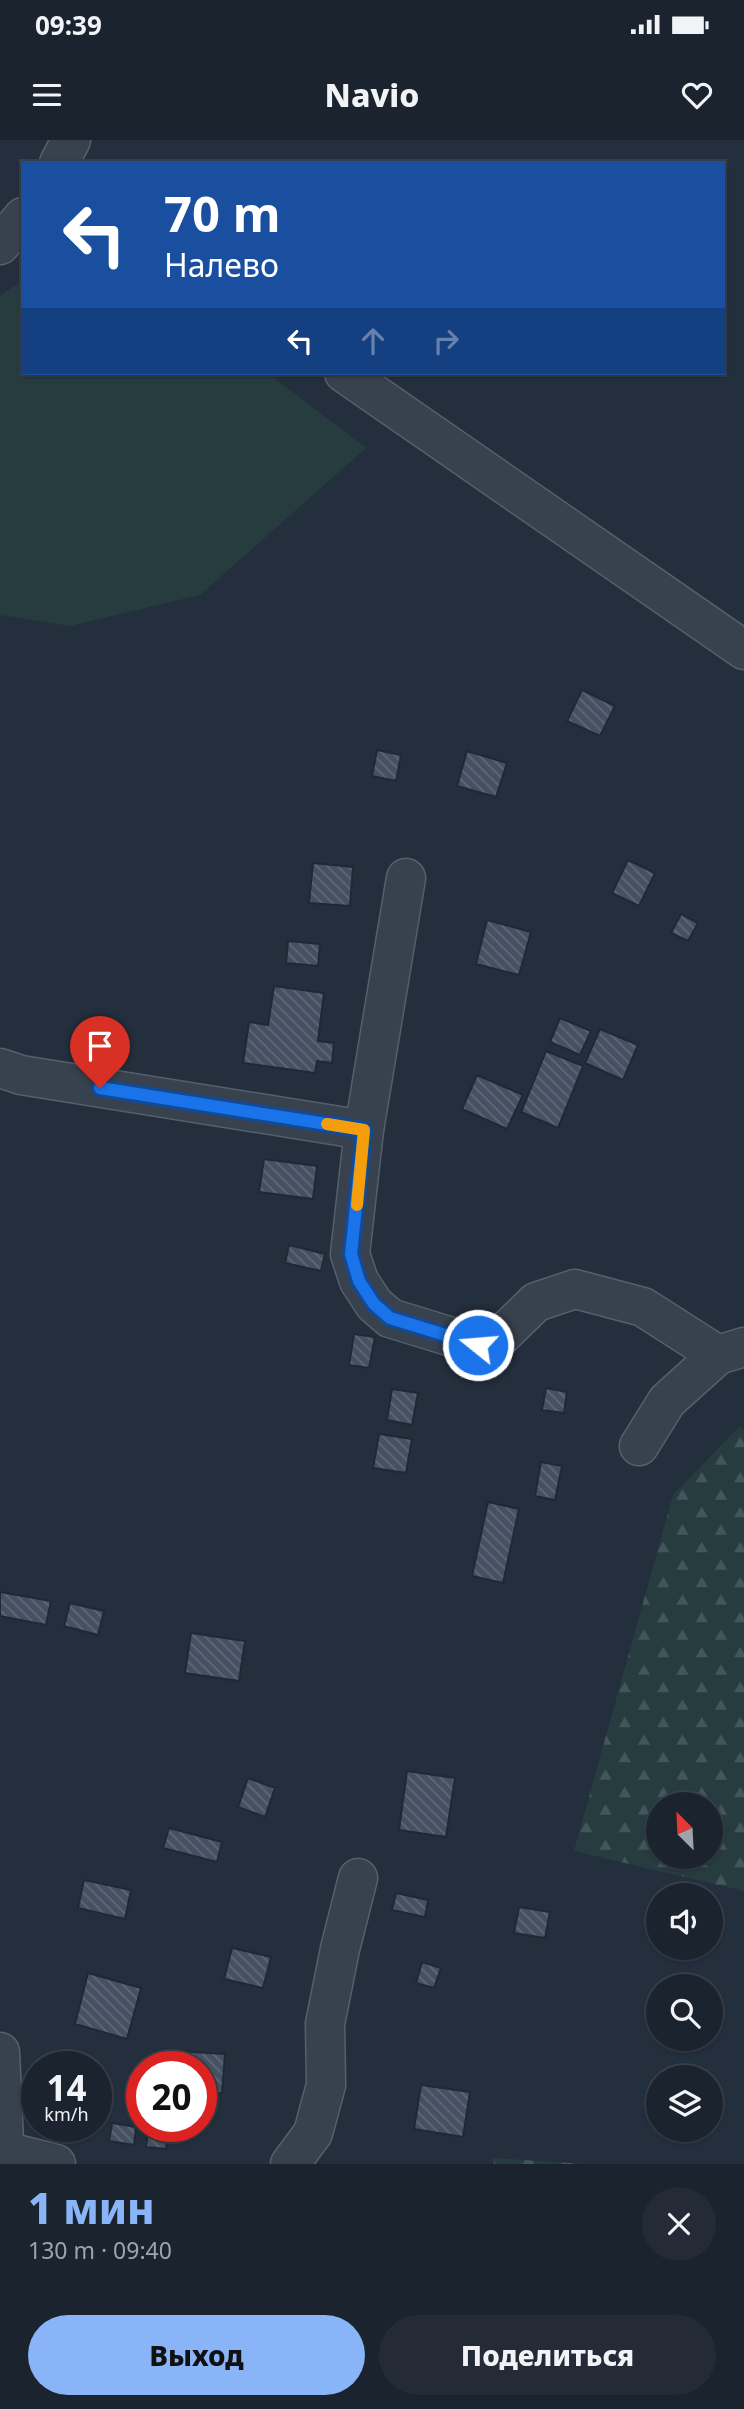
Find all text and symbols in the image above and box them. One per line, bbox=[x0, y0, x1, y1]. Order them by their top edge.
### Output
text: 09:39 bbox=[35, 7, 102, 43]
text: Navio bbox=[325, 73, 419, 116]
icon: menu bbox=[28, 76, 66, 114]
icon: heart bbox=[678, 76, 716, 114]
text: 70 m bbox=[164, 180, 281, 246]
icon: left bbox=[49, 189, 140, 280]
text: Налево bbox=[164, 243, 279, 286]
icon: left bbox=[281, 322, 319, 360]
icon: ahead bbox=[354, 322, 392, 360]
icon: right bbox=[427, 322, 465, 360]
pin bbox=[70, 1016, 130, 1088]
icon: arrive bbox=[81, 1027, 119, 1065]
position arrow bbox=[441, 1308, 515, 1382]
north arrow bbox=[646, 1792, 723, 1869]
map controls bbox=[646, 1792, 723, 2142]
button: sound bbox=[646, 1883, 723, 1960]
button: search bbox=[646, 1974, 723, 2051]
speed limit sign: 20 bbox=[126, 2051, 217, 2142]
text: 14 bbox=[46, 2064, 87, 2111]
button: layers bbox=[646, 2065, 723, 2142]
text: km/h bbox=[44, 2102, 89, 2126]
text: 1 мин bbox=[28, 2179, 155, 2236]
button: close bbox=[642, 2187, 716, 2261]
text: 130 m · 09:40 bbox=[28, 2234, 172, 2266]
button: Выход bbox=[28, 2315, 365, 2395]
button: Поделиться bbox=[379, 2315, 716, 2395]

